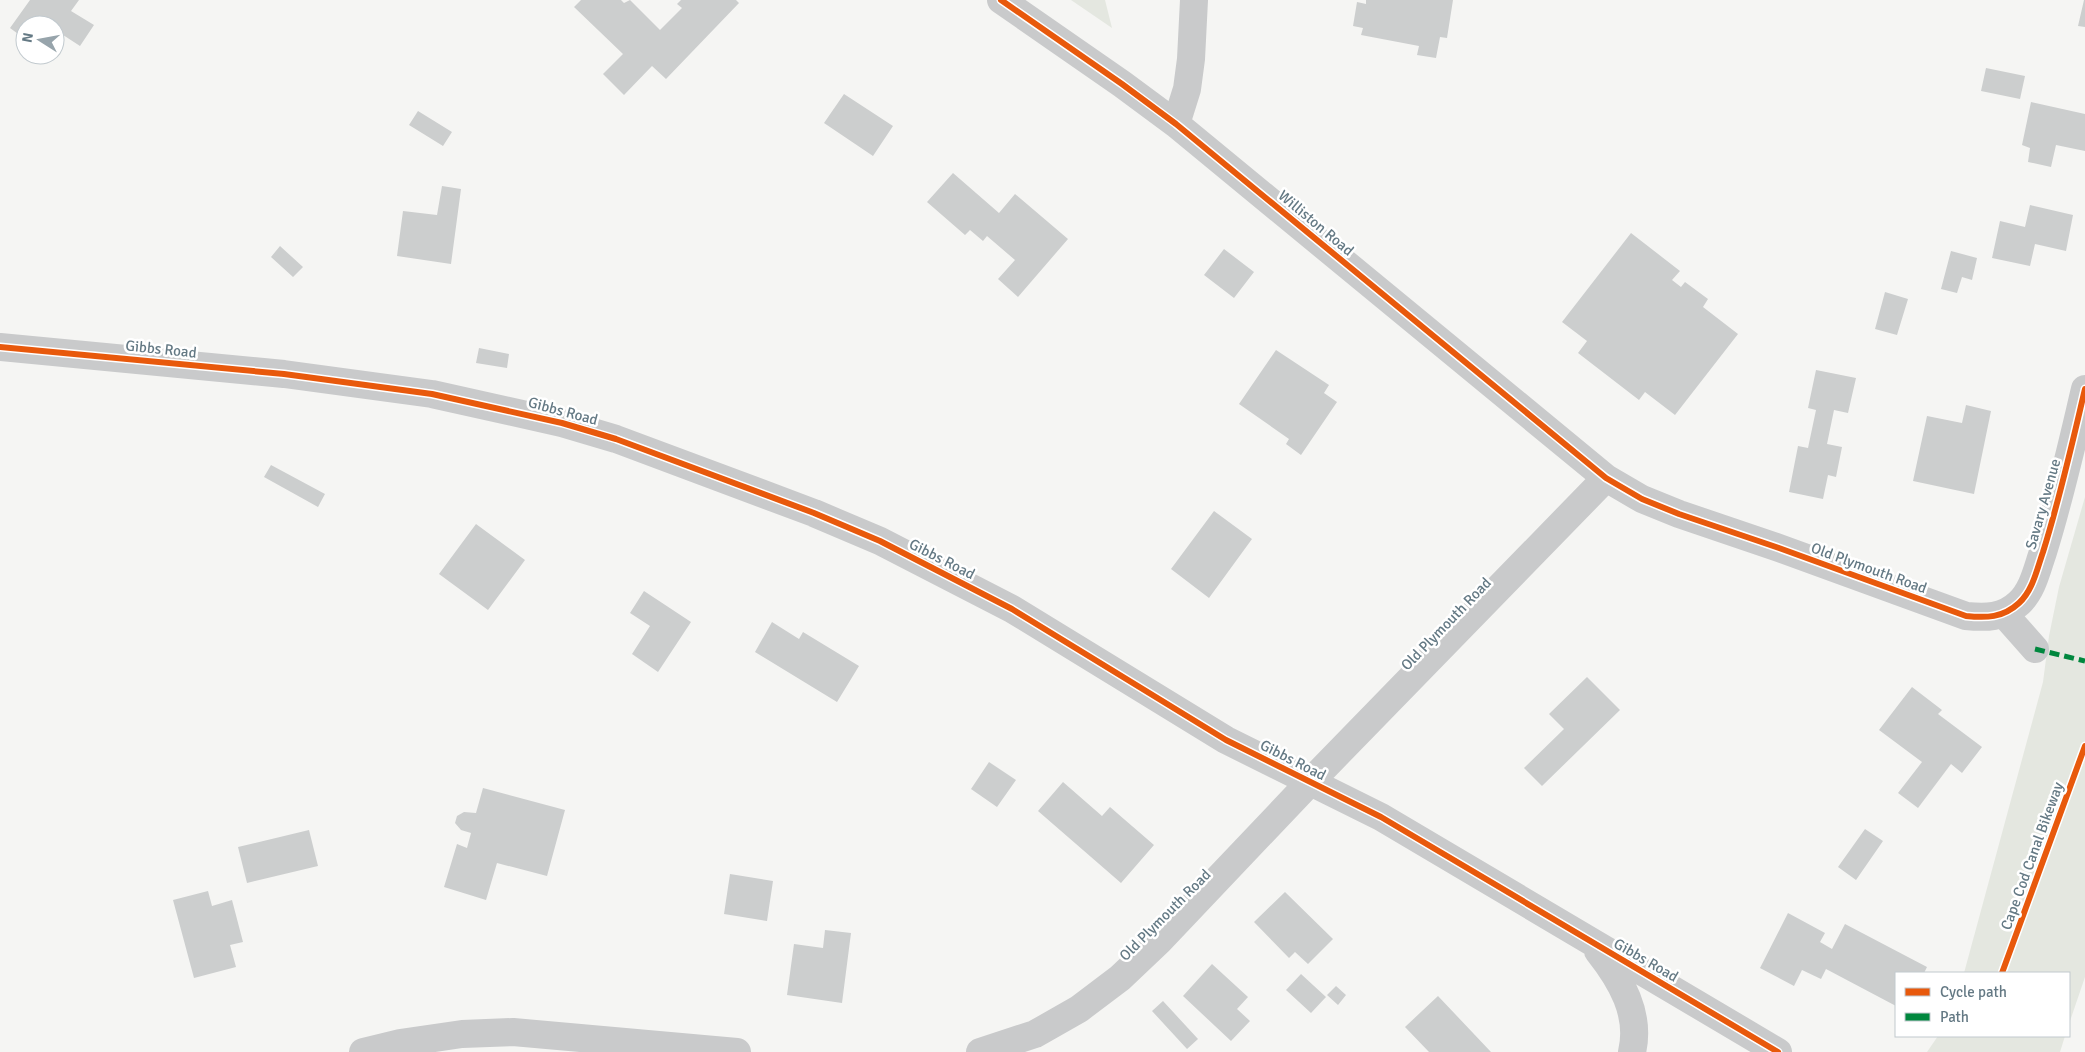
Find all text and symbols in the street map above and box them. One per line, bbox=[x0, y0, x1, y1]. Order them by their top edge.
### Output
north arrow bbox=[15, 15, 65, 65]
text: N bbox=[18, 31, 37, 44]
street label: Williston Road bbox=[1275, 186, 1357, 260]
street label: Gibbs Road bbox=[124, 336, 198, 362]
street label: Gibbs Road bbox=[526, 393, 600, 429]
street label: Savary Avenue bbox=[2021, 457, 2065, 551]
street label: Gibbs Road bbox=[906, 535, 978, 583]
street label: Old Plymouth Road bbox=[1809, 539, 1929, 597]
street label: Old Plymouth Road bbox=[1397, 574, 1495, 674]
street label: Gibbs Road bbox=[1257, 736, 1329, 784]
street label: Cape Cod Canal Bikeway bbox=[1997, 780, 2067, 932]
street label: Old Plymouth Road bbox=[1116, 865, 1215, 964]
street label: Gibbs Road bbox=[1611, 934, 1681, 986]
legend bbox=[1895, 972, 2070, 1037]
text: Cycle path bbox=[1940, 983, 2007, 1001]
text: Path bbox=[1940, 1008, 1969, 1026]

